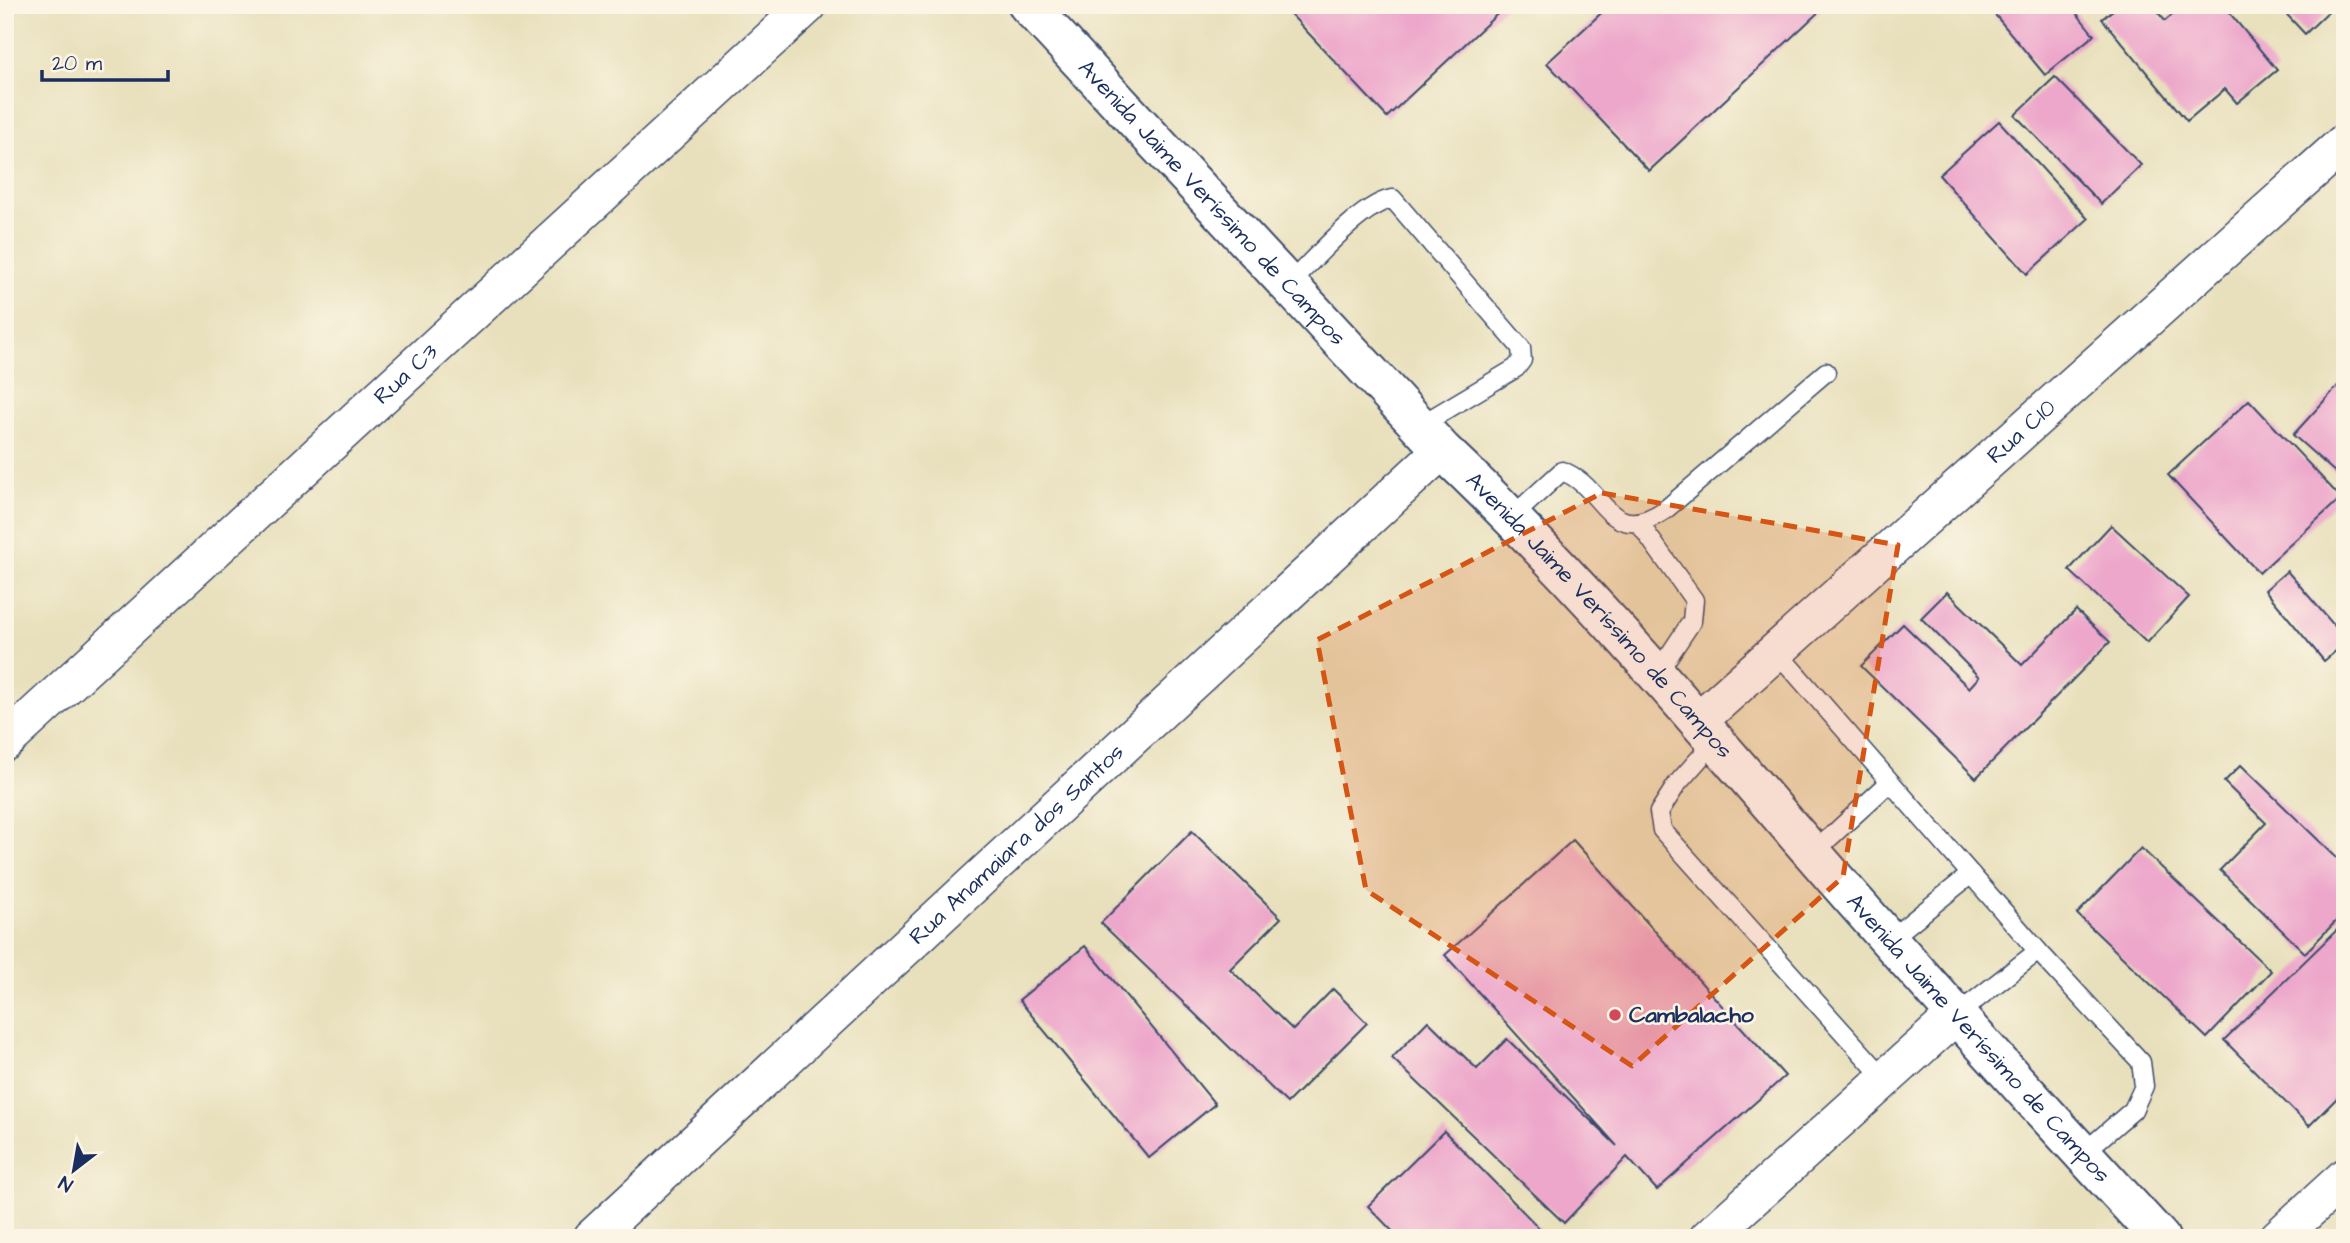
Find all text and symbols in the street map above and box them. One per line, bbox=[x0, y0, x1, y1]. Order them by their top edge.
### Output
scale bar bbox=[42, 38, 168, 82]
text: 20 m bbox=[52, 49, 103, 78]
street label: Avenida Jaime Veríssimo de Campos bbox=[1071, 53, 1353, 353]
street label: Rua C3 bbox=[367, 336, 445, 412]
street label: Rua C10 bbox=[1980, 392, 2063, 471]
street label: Avenida Jaime Veríssimo de Campos bbox=[1458, 465, 1740, 766]
street label: Rua Anamaiara dos Santos bbox=[902, 737, 1131, 952]
street label: Avenida Jaime Veríssimo de Campos bbox=[1839, 886, 2118, 1190]
place label: Cambalacho bbox=[1629, 999, 1754, 1031]
marker: Cambalacho bbox=[1607, 1007, 1623, 1023]
north arrow bbox=[38, 1134, 108, 1204]
text: N bbox=[54, 1169, 78, 1198]

